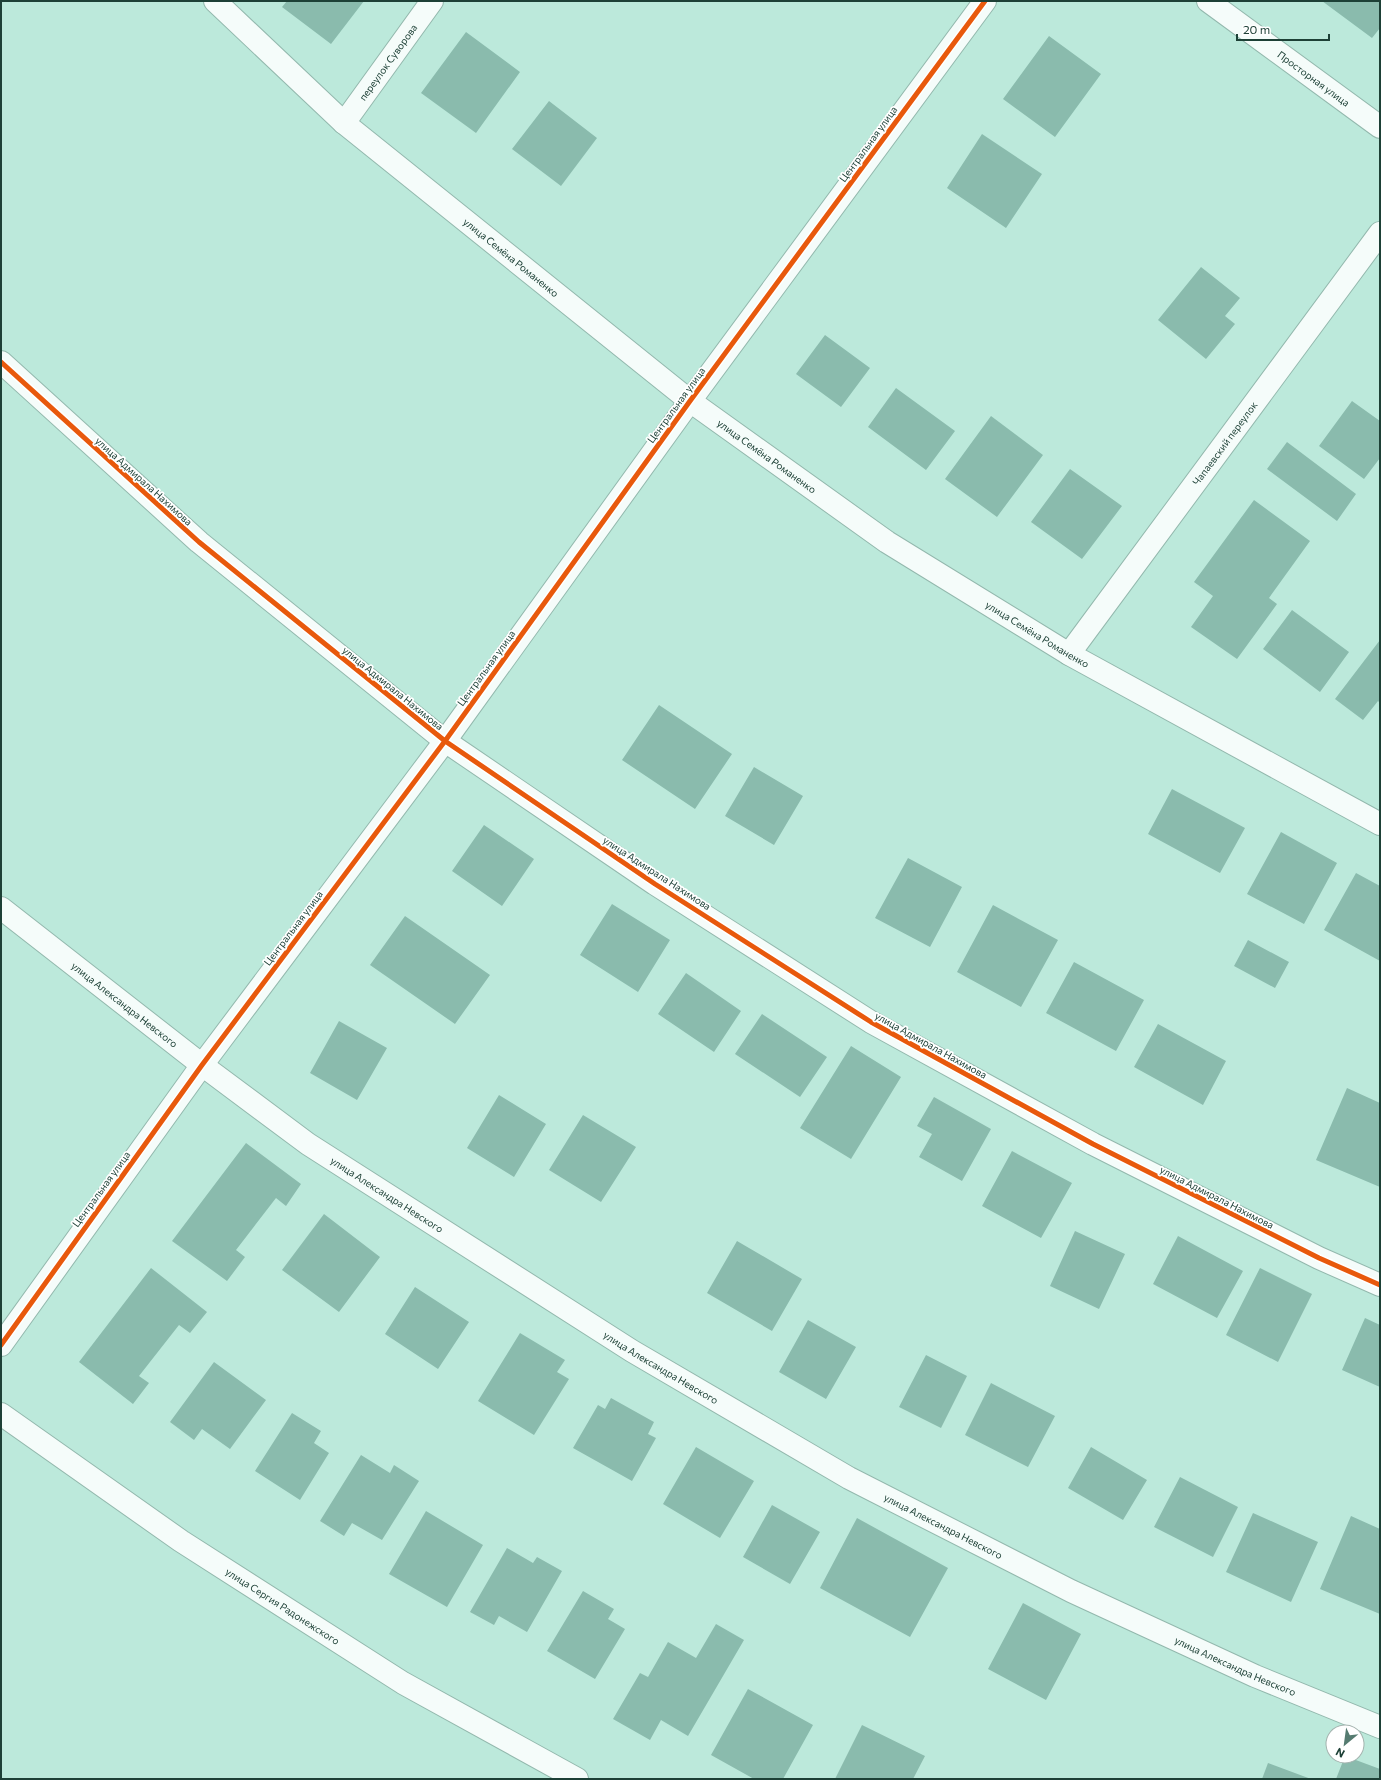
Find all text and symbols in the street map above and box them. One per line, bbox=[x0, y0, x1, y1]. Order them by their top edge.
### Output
scale bar bbox=[1237, 16, 1329, 42]
street label: переулок Суворова bbox=[356, 22, 419, 103]
text: 20 m bbox=[1243, 22, 1270, 36]
street label: Просторная улица bbox=[1275, 48, 1352, 109]
street label: Центральная улица bbox=[836, 104, 900, 184]
street label: улица Семёна Романенко bbox=[461, 215, 561, 299]
street label: Центральная улица bbox=[644, 365, 708, 445]
street label: Чапаевский переулок bbox=[1190, 399, 1260, 488]
street label: улица Семёна Романенко bbox=[715, 417, 819, 496]
street label: улица Адмирала Нахимова bbox=[93, 434, 195, 528]
street label: улица Семёна Романенко bbox=[983, 598, 1091, 670]
street label: Центральная улица bbox=[454, 628, 518, 708]
street label: улица Адмирала Нахимова bbox=[340, 644, 446, 732]
street label: улица Адмирала Нахимова bbox=[601, 834, 713, 912]
street label: Центральная улица bbox=[261, 888, 325, 968]
street label: улица Александра Невского bbox=[69, 959, 180, 1050]
street label: улица Адмирала Нахимова bbox=[873, 1009, 989, 1081]
street label: Центральная улица bbox=[69, 1149, 133, 1229]
street label: улица Александра Невского bbox=[328, 1154, 446, 1235]
street label: улица Адмирала Нахимова bbox=[1158, 1163, 1276, 1231]
street label: улица Александра Невского bbox=[601, 1328, 721, 1406]
street label: улица Александра Невского bbox=[882, 1491, 1005, 1561]
street label: улица Сергия Радонежского bbox=[223, 1565, 342, 1647]
street label: улица Александра Невского bbox=[1173, 1634, 1298, 1698]
north arrow bbox=[1325, 1724, 1365, 1764]
text: N bbox=[1333, 1745, 1347, 1761]

